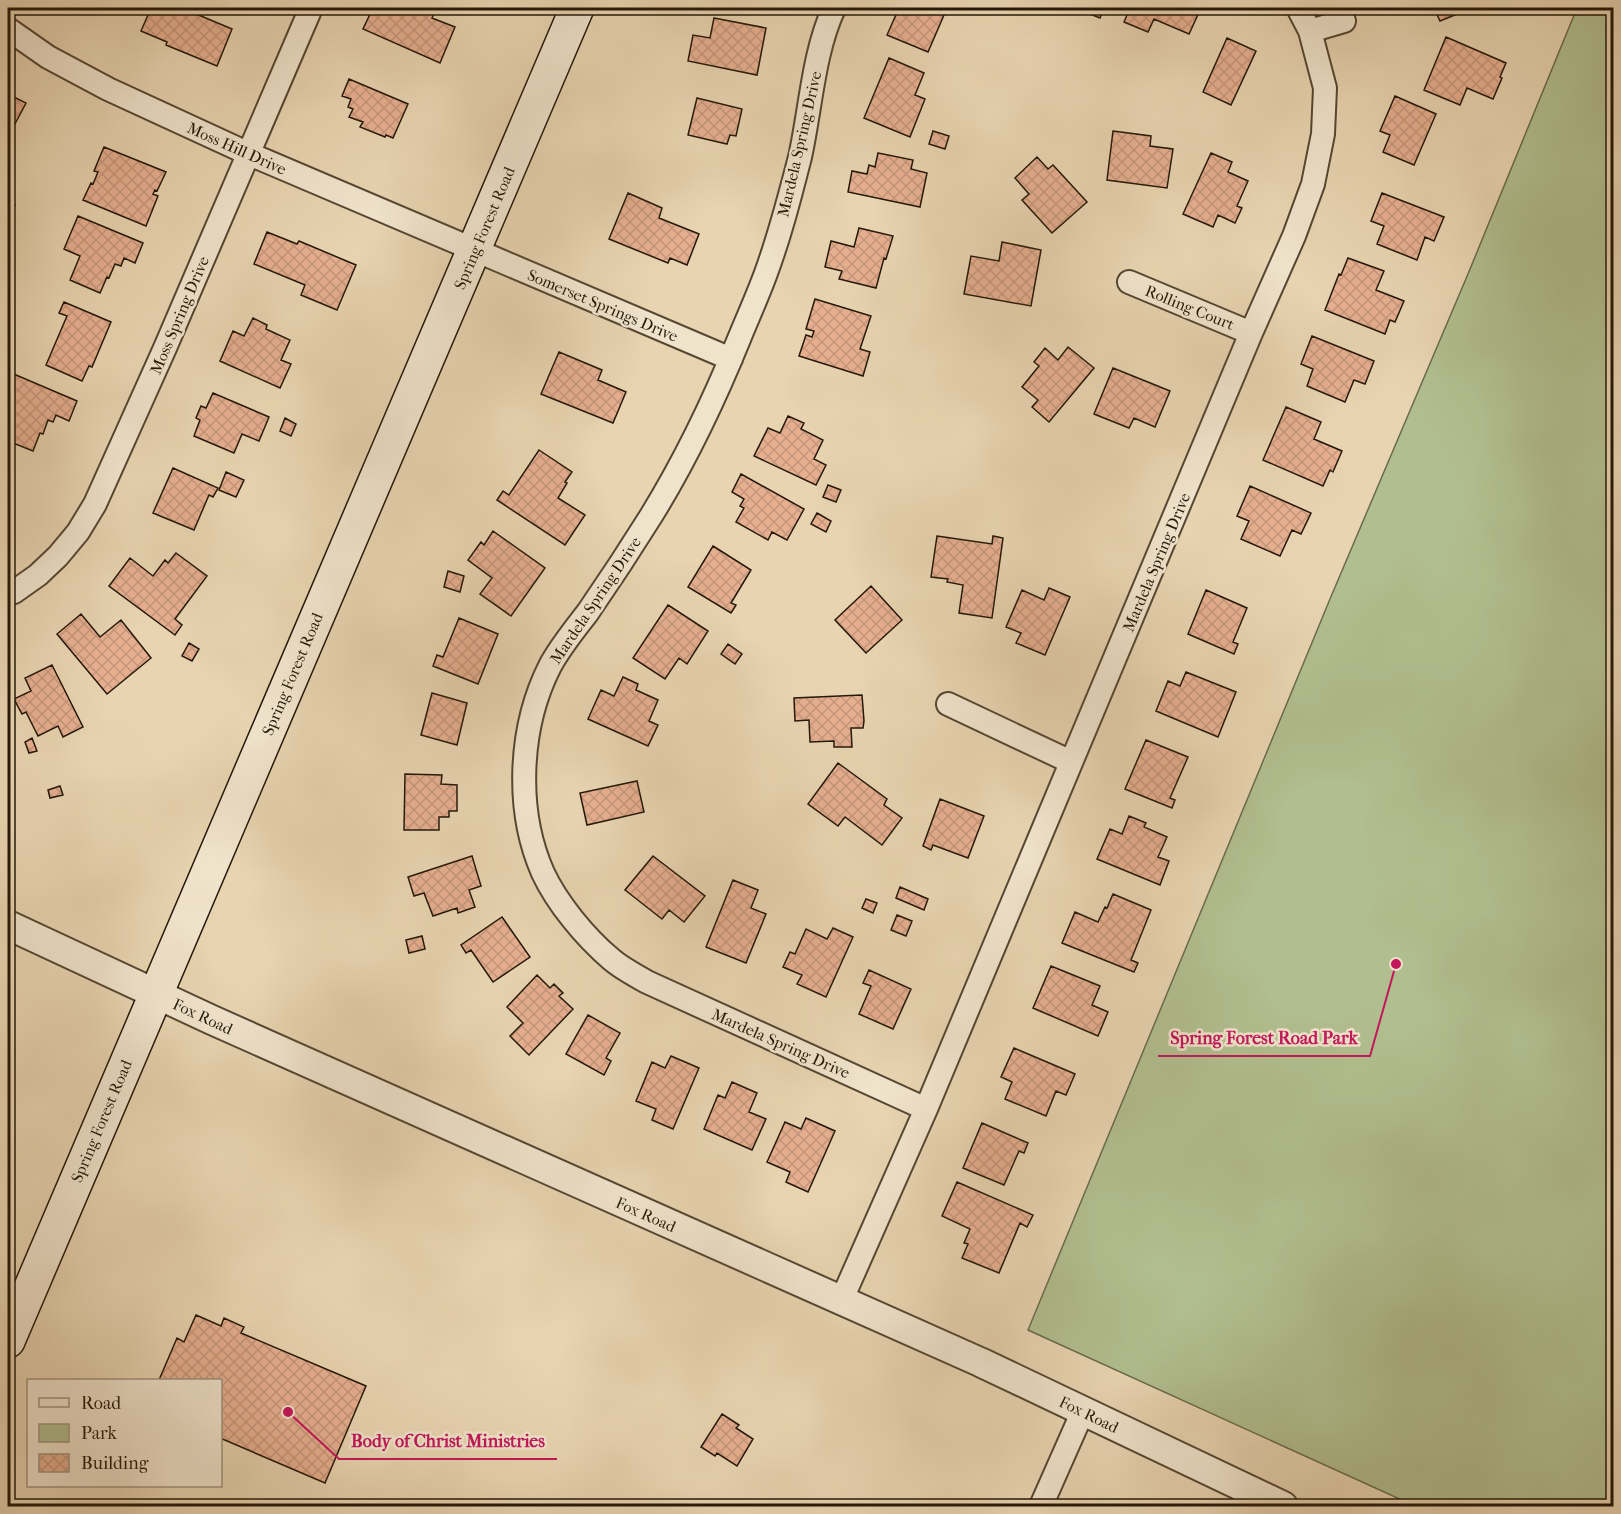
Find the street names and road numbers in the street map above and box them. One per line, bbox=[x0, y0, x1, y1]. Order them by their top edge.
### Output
street label: Mardela Spring Drive bbox=[773, 69, 826, 219]
street label: Moss Hill Drive bbox=[184, 118, 289, 179]
street label: Spring Forest Road bbox=[450, 164, 519, 292]
street label: Moss Spring Drive bbox=[146, 253, 213, 377]
street label: Somerset Springs Drive bbox=[525, 265, 681, 346]
street label: Rolling Court bbox=[1142, 281, 1238, 334]
street label: Mardela Spring Drive bbox=[1119, 490, 1194, 635]
street label: Mardela Spring Drive bbox=[546, 533, 645, 667]
street label: Spring Forest Road bbox=[258, 610, 327, 738]
street label: Fox Road bbox=[170, 994, 236, 1039]
street label: Mardela Spring Drive bbox=[709, 1004, 853, 1083]
street label: Spring Forest Road bbox=[67, 1057, 136, 1185]
street label: Fox Road bbox=[613, 1193, 679, 1236]
street label: Fox Road bbox=[1056, 1392, 1122, 1437]

